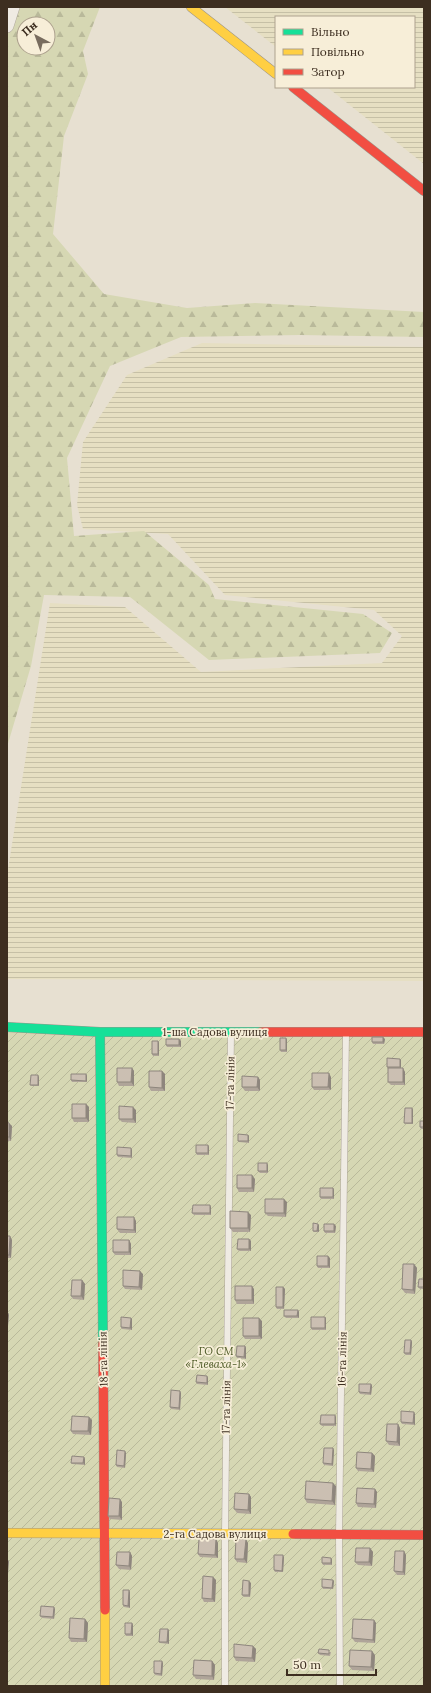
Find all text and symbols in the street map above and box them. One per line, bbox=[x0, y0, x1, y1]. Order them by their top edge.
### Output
north arrow bbox=[16, 16, 56, 56]
legend bbox=[275, 16, 415, 88]
text: Пн bbox=[19, 18, 40, 39]
text: Вільно bbox=[311, 24, 350, 39]
text: Повільно bbox=[311, 44, 364, 59]
text: Затор bbox=[311, 64, 345, 79]
street label: 1-ша Садова вулиця bbox=[162, 1025, 268, 1039]
street label: 17-та лінія bbox=[223, 1056, 237, 1110]
street label: 18-та лінія bbox=[96, 1331, 110, 1387]
street label: 16-та лінія bbox=[335, 1331, 349, 1387]
park label: ГО СМ «Глеваха-1» bbox=[185, 1344, 247, 1371]
street label: 17-та лінія bbox=[219, 1380, 233, 1434]
street label: 2-га Садова вулиця bbox=[164, 1527, 266, 1541]
scale bar bbox=[287, 1651, 376, 1677]
text: 50 m bbox=[293, 1657, 321, 1672]

